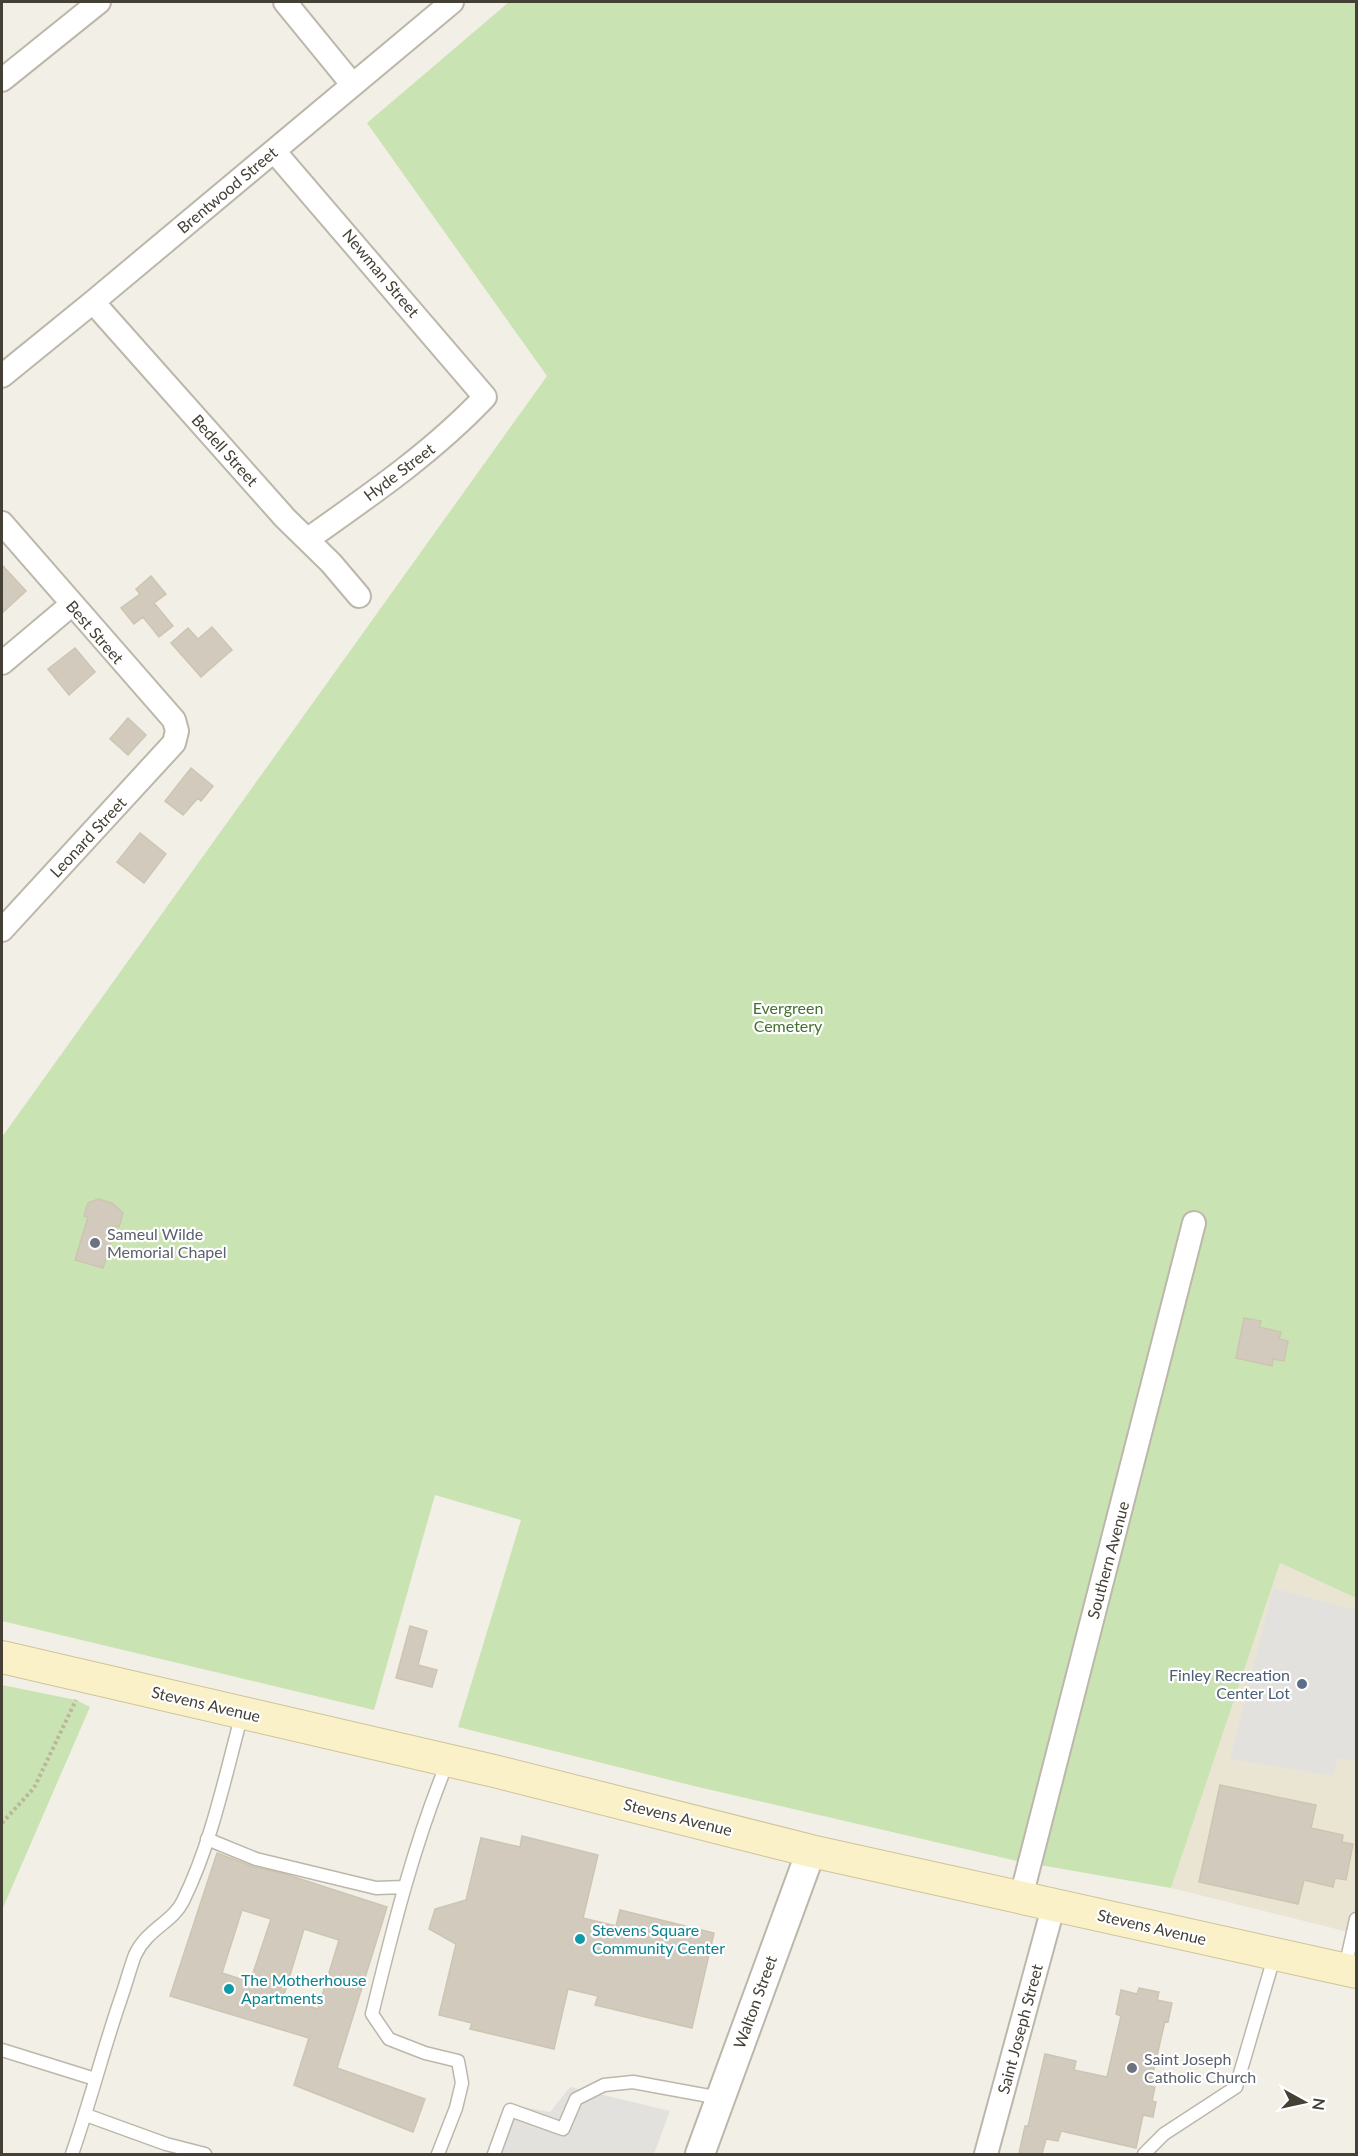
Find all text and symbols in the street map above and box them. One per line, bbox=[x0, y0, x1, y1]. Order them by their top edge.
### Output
street label: Brentwood Street bbox=[173, 142, 281, 237]
street label: Newman Street bbox=[339, 225, 424, 321]
street label: Bedell Street bbox=[188, 410, 263, 490]
street label: Hyde Street bbox=[360, 439, 438, 504]
street label: Best Street bbox=[63, 596, 128, 667]
street label: Leonard Street bbox=[46, 792, 130, 881]
park label: Evergreen Cemetery bbox=[753, 998, 823, 1035]
place label: Sameul Wilde Memorial Chapel bbox=[107, 1224, 227, 1261]
marker: Sameul Wilde Memorial Chapel bbox=[88, 1236, 102, 1250]
street label: Southern Avenue bbox=[1083, 1499, 1132, 1621]
place label: Finley Recreation Center Lot bbox=[1169, 1665, 1290, 1702]
marker: Finley Recreation Center Lot bbox=[1295, 1677, 1309, 1691]
street label: Stevens Avenue bbox=[150, 1682, 262, 1725]
street label: Stevens Avenue bbox=[622, 1794, 734, 1839]
street label: Stevens Avenue bbox=[1096, 1905, 1208, 1948]
place label: Stevens Square Community Center bbox=[592, 1920, 725, 1957]
marker: Stevens Square Community Center bbox=[573, 1932, 587, 1946]
street label: Walton Street bbox=[729, 1953, 780, 2051]
street label: Saint Joseph Street bbox=[993, 1962, 1046, 2096]
place label: The Motherhouse Apartments bbox=[241, 1970, 367, 2007]
marker: The Motherhouse Apartments bbox=[222, 1982, 236, 1996]
place label: Saint Joseph Catholic Church bbox=[1144, 2049, 1256, 2086]
marker: Saint Joseph Catholic Church bbox=[1125, 2061, 1139, 2075]
north arrow bbox=[1274, 2072, 1334, 2132]
text: N bbox=[1309, 2097, 1330, 2112]

